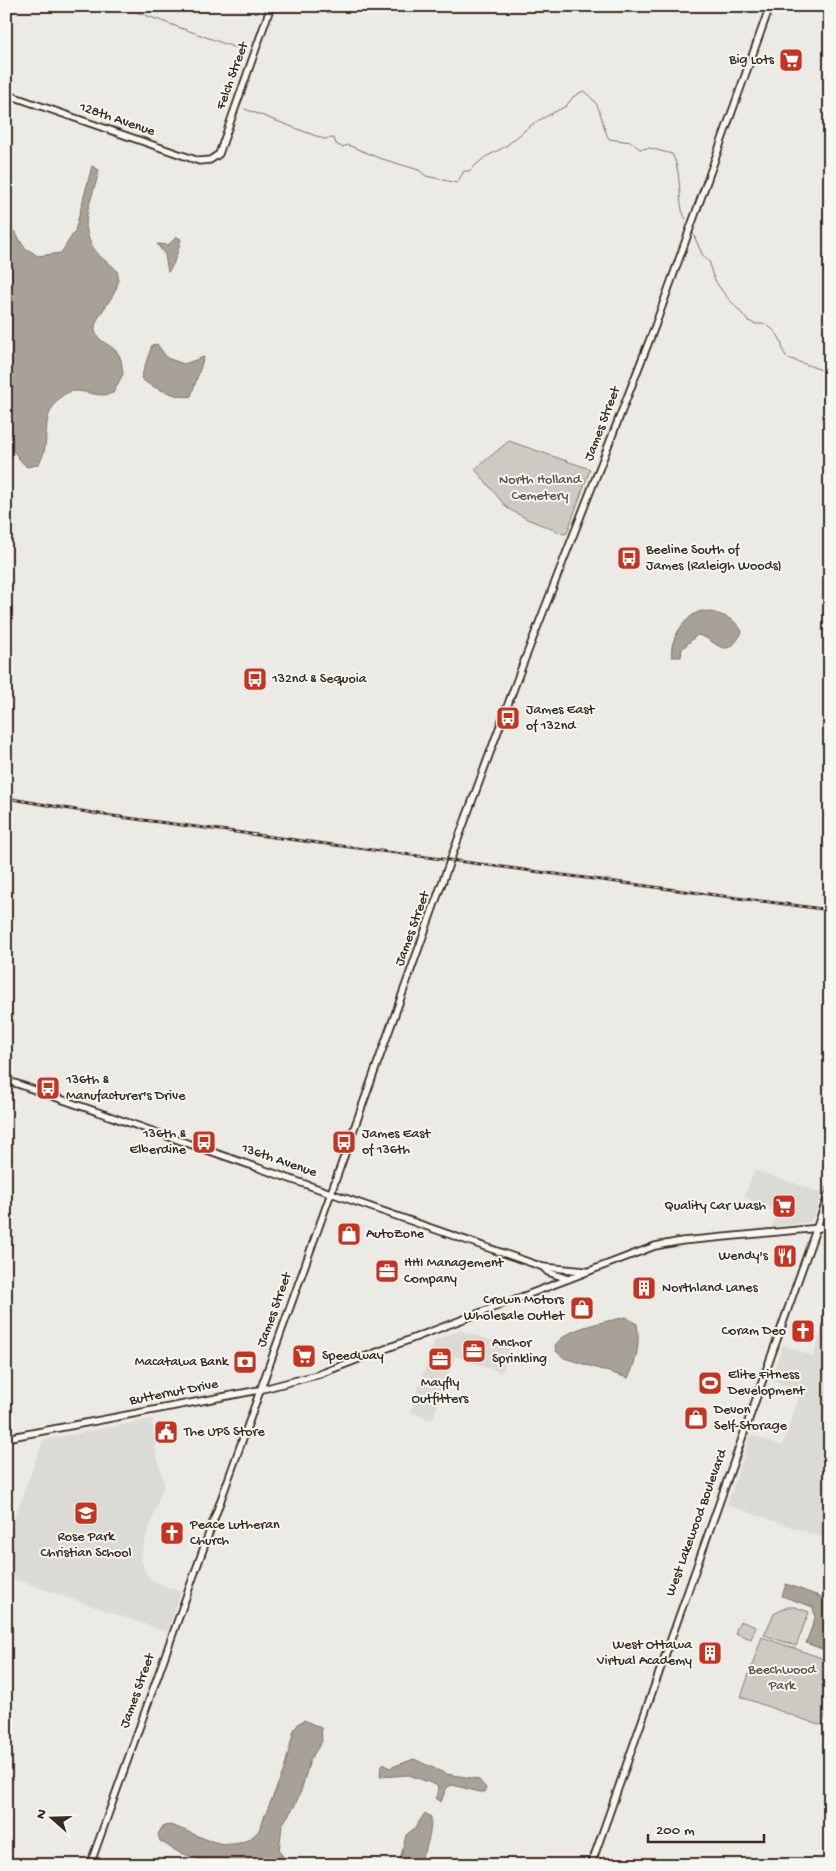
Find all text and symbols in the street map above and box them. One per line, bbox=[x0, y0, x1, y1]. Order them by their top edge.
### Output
street label: Felch Street bbox=[213, 39, 253, 113]
supermarket icon: Big Lots bbox=[778, 47, 804, 73]
place label: Big Lots bbox=[728, 52, 775, 69]
street label: 128th Avenue bbox=[76, 99, 158, 141]
street label: James Street bbox=[581, 383, 625, 464]
park label: North Holland Cemetery bbox=[499, 472, 583, 505]
place label: Beeline South of James (Raleigh Woods) bbox=[645, 542, 782, 575]
bus stop icon: Beeline South of James (Raleigh Woods) bbox=[616, 545, 642, 571]
bus stop icon: 132nd & Sequoia bbox=[242, 666, 268, 692]
place label: 132nd & Sequoia bbox=[271, 671, 368, 688]
place label: James East of 132nd bbox=[526, 702, 595, 735]
bus stop icon: James East of 132nd bbox=[495, 705, 521, 731]
street label: James Street bbox=[392, 888, 435, 969]
place label: 136th & Manufacturer's Drive bbox=[65, 1072, 186, 1105]
bus stop icon: 136th & Manufacturer's Drive bbox=[35, 1075, 61, 1101]
place label: 136th & Elberdine bbox=[130, 1126, 187, 1159]
place label: James East of 136th bbox=[362, 1126, 431, 1159]
bus stop icon: 136th & Elberdine bbox=[191, 1129, 217, 1155]
bus stop icon: James East of 136th bbox=[331, 1129, 357, 1155]
street label: 136th Avenue bbox=[238, 1140, 320, 1182]
supermarket icon: Quality Car Wash bbox=[771, 1193, 797, 1219]
place label: Quality Car Wash bbox=[664, 1198, 766, 1215]
shop icon: AutoZone bbox=[336, 1221, 362, 1247]
place label: AutoZone bbox=[366, 1226, 425, 1243]
restaurant icon: Wendy's bbox=[772, 1243, 798, 1269]
place label: Wendy's bbox=[718, 1248, 769, 1265]
place label: HHI Management Company bbox=[404, 1255, 505, 1288]
office icon: HHI Management Company bbox=[374, 1258, 400, 1284]
street label: James Street bbox=[254, 1269, 297, 1350]
building icon: Northland Lanes bbox=[631, 1275, 657, 1301]
place label: Northland Lanes bbox=[662, 1280, 758, 1297]
place label: Crown Motors Wholesale Outlet bbox=[464, 1292, 565, 1325]
shop icon: Crown Motors Wholesale Outlet bbox=[569, 1295, 595, 1321]
church icon: Coram Deo bbox=[790, 1318, 816, 1344]
place label: Coram Deo bbox=[722, 1323, 786, 1340]
place label: Anchor Sprinkling bbox=[492, 1335, 547, 1368]
office icon: Anchor Sprinkling bbox=[461, 1338, 487, 1364]
supermarket icon: Speedway bbox=[291, 1343, 317, 1369]
office icon: Mayfly Outfitters bbox=[427, 1346, 453, 1372]
place label: Speedway bbox=[322, 1348, 384, 1365]
bank icon: Macatawa Bank bbox=[232, 1349, 258, 1375]
place label: Macatawa Bank bbox=[135, 1354, 230, 1371]
place label: Elite Fitness Development bbox=[727, 1367, 806, 1400]
sports icon: Elite Fitness Development bbox=[697, 1370, 723, 1396]
place label: Mayfly Outfitters bbox=[412, 1375, 469, 1408]
street label: Butternut Drive bbox=[127, 1376, 221, 1410]
place label: Devon Self-Storage bbox=[713, 1402, 788, 1435]
shop icon: Devon Self-Storage bbox=[683, 1405, 709, 1431]
public building icon: The UPS Store bbox=[153, 1419, 179, 1445]
place label: The UPS Store bbox=[183, 1424, 265, 1441]
street label: West Lakewood Boulevard bbox=[663, 1446, 732, 1599]
school or university icon: Rose Park Christian School bbox=[73, 1500, 99, 1526]
place label: Peace Lutheran Church bbox=[189, 1517, 280, 1550]
church icon: Peace Lutheran Church bbox=[159, 1520, 185, 1546]
place label: Rose Park Christian School bbox=[40, 1529, 132, 1562]
place label: West Ottawa Virtual Academy bbox=[596, 1637, 693, 1670]
building icon: West Ottawa Virtual Academy bbox=[697, 1640, 723, 1666]
street label: James Street bbox=[117, 1650, 160, 1731]
park label: Beechwood Park bbox=[747, 1662, 818, 1695]
north arrow bbox=[28, 1794, 78, 1844]
text: N bbox=[33, 1807, 52, 1822]
scale bar bbox=[648, 1811, 765, 1843]
text: 200 m bbox=[656, 1822, 695, 1840]

